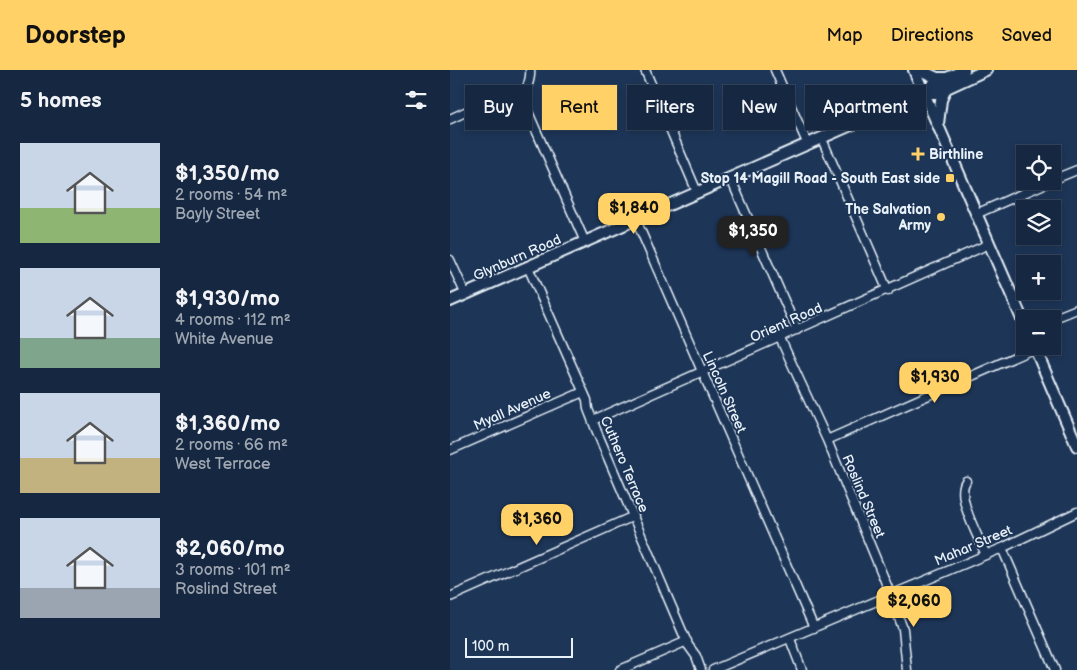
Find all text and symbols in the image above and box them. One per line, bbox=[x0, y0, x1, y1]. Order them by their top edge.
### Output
text: Doorstep bbox=[25, 21, 126, 50]
text: Map bbox=[827, 25, 863, 46]
text: Directions bbox=[891, 25, 973, 46]
text: Saved bbox=[1001, 25, 1052, 46]
chip: Buy bbox=[465, 85, 532, 130]
chip: Rent bbox=[542, 85, 617, 130]
chip: Filters bbox=[627, 85, 713, 130]
chip: New bbox=[723, 85, 795, 130]
chip: Apartment bbox=[805, 85, 926, 130]
icon: filters bbox=[402, 86, 430, 114]
text: 5 homes bbox=[20, 88, 102, 113]
map controls bbox=[1016, 145, 1061, 355]
button: locate bbox=[1016, 145, 1061, 190]
place label: Birthline bbox=[929, 146, 983, 163]
marker: Birthline bbox=[911, 147, 925, 161]
text: $1,350/mo bbox=[175, 161, 280, 186]
icon: home bbox=[60, 163, 120, 223]
place label: Stop 14 Magill Road - South East side bbox=[701, 170, 940, 187]
marker: Stop 14 Magill Road - South East side bbox=[944, 172, 956, 184]
text: 2 rooms · 54 m² bbox=[175, 186, 287, 205]
pin: $1,840 bbox=[593, 192, 675, 235]
text: $1,840 bbox=[609, 199, 659, 218]
button: layers bbox=[1016, 200, 1061, 245]
place label: The Salvation Army bbox=[845, 201, 932, 234]
text: Bayly Street bbox=[175, 205, 260, 224]
marker: The Salvation Army bbox=[935, 211, 947, 223]
pin: $1,350 bbox=[712, 216, 794, 258]
text: $1,350 bbox=[728, 222, 778, 241]
street label: Glynburn Road bbox=[471, 231, 564, 284]
button: + bbox=[1016, 255, 1061, 300]
text: $1,930/mo bbox=[175, 286, 280, 311]
icon: home bbox=[60, 288, 120, 348]
street label: Orient Road bbox=[748, 299, 825, 346]
button: − bbox=[1016, 310, 1061, 355]
text: 4 rooms · 112 m² bbox=[175, 311, 291, 330]
text: White Avenue bbox=[175, 330, 274, 349]
street label: Lincoln Street bbox=[699, 349, 750, 436]
pin: $1,930 bbox=[894, 362, 976, 404]
text: $1,930 bbox=[910, 368, 960, 387]
street label: Myall Avenue bbox=[471, 385, 554, 434]
text: $1,360/mo bbox=[175, 411, 280, 436]
icon: home bbox=[60, 413, 120, 473]
street label: Cuthero Terrace bbox=[597, 413, 652, 515]
text: 2 rooms · 66 m² bbox=[175, 436, 288, 455]
street label: Roslind Street bbox=[838, 452, 889, 541]
text: West Terrace bbox=[175, 455, 271, 474]
pin: $1,360 bbox=[496, 504, 578, 546]
text: $1,360 bbox=[512, 510, 562, 529]
street label: Mahar Street bbox=[932, 521, 1015, 569]
text: $2,060/mo bbox=[175, 536, 285, 561]
icon: home bbox=[60, 538, 120, 598]
text: 3 rooms · 101 m² bbox=[175, 561, 291, 580]
text: Roslind Street bbox=[175, 580, 277, 599]
pin: $2,060 bbox=[873, 586, 955, 628]
text: $2,060 bbox=[887, 592, 941, 611]
scale bar bbox=[465, 635, 572, 658]
text: 100 m bbox=[472, 638, 509, 655]

